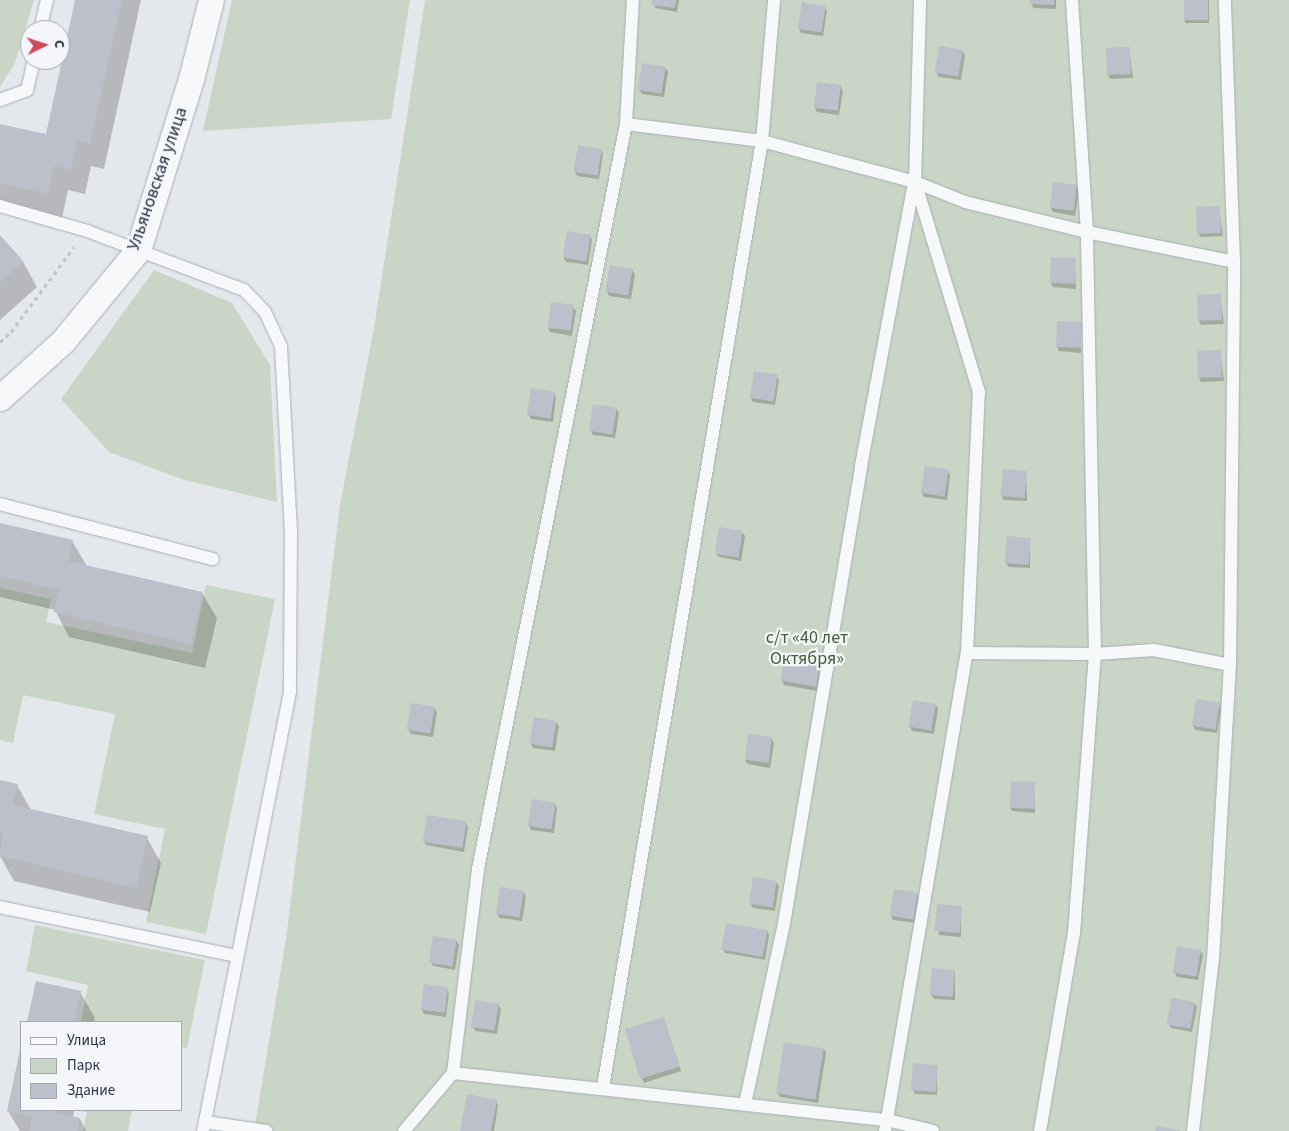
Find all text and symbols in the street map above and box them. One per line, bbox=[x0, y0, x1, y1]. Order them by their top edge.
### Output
north arrow bbox=[20, 20, 70, 70]
text: С bbox=[49, 39, 69, 49]
street label: Ульяновская улица bbox=[123, 104, 193, 254]
park label: с/т «40 лет Октября» bbox=[766, 628, 848, 670]
legend bbox=[20, 1021, 182, 1111]
text: Улица bbox=[67, 1030, 106, 1051]
text: Парк bbox=[67, 1055, 100, 1076]
text: Здание bbox=[67, 1080, 115, 1101]

